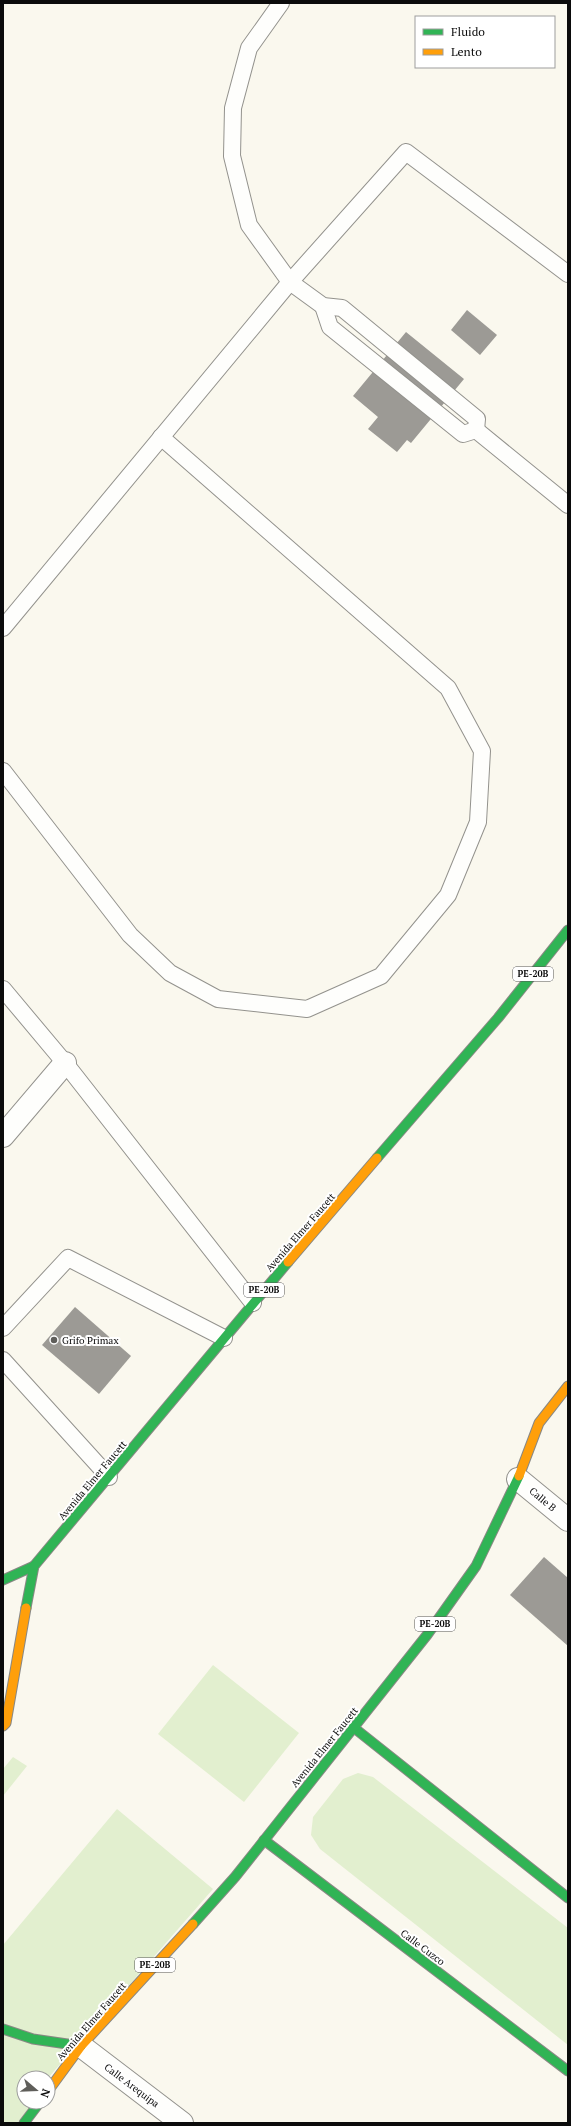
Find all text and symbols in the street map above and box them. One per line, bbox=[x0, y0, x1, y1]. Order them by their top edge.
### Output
legend bbox=[415, 16, 555, 68]
text: Fluido bbox=[451, 24, 485, 39]
text: Lento bbox=[451, 44, 482, 59]
road number: PE-20B bbox=[513, 967, 553, 981]
street label: Avenida Elmer Faucett bbox=[263, 1190, 338, 1274]
road number: PE-20B bbox=[244, 1283, 284, 1297]
place label: Grifo Primax bbox=[62, 1334, 119, 1347]
marker: Grifo Primax bbox=[49, 1335, 59, 1345]
street label: Avenida Elmer Faucett bbox=[55, 1438, 130, 1523]
street label: Calle B bbox=[527, 1484, 559, 1514]
road number: PE-20B bbox=[415, 1617, 455, 1631]
street label: Avenida Elmer Faucett bbox=[288, 1704, 361, 1790]
street label: Calle Cuzco bbox=[398, 1927, 448, 1968]
road number: PE-20B bbox=[135, 1958, 175, 1972]
street label: Avenida Elmer Faucett bbox=[54, 1979, 129, 2063]
street label: Calle Arequipa bbox=[102, 2061, 162, 2110]
north arrow bbox=[16, 2070, 56, 2110]
text: N bbox=[37, 2087, 53, 2100]

